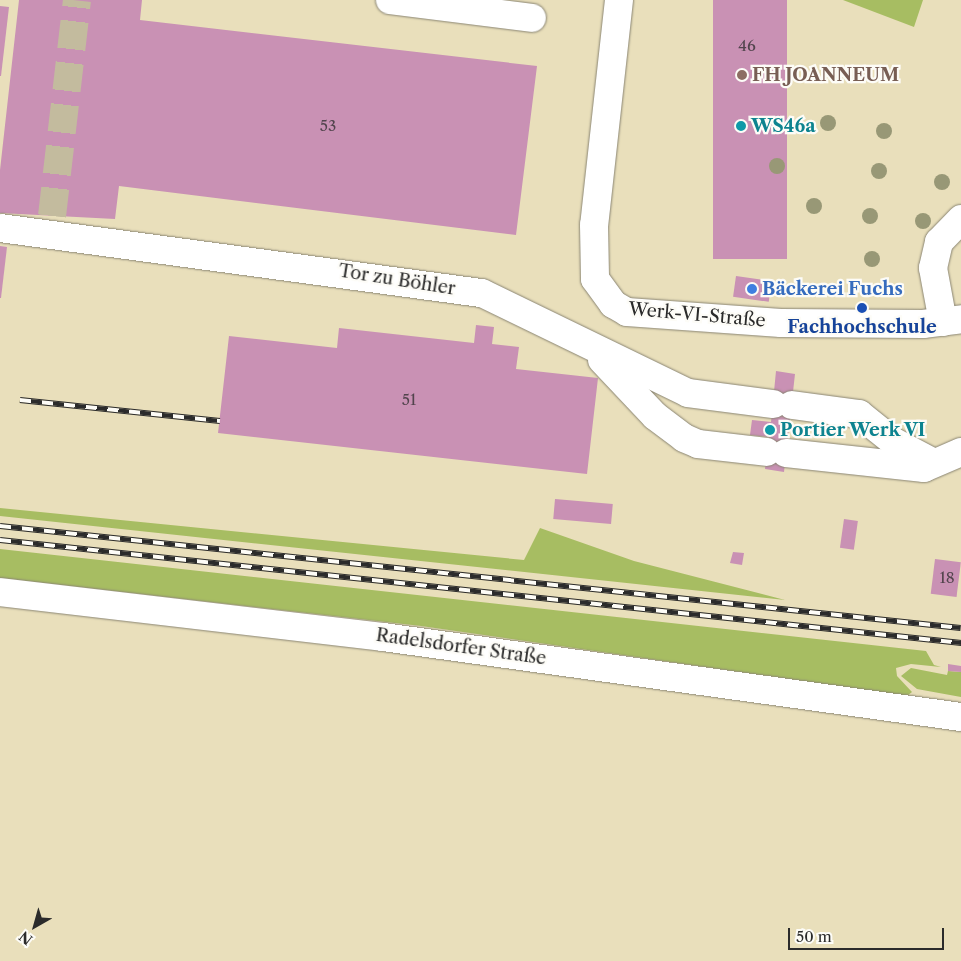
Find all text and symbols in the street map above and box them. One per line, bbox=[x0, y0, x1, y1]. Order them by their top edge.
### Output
house number: 46 bbox=[738, 37, 756, 55]
place label: FH JOANNEUM bbox=[752, 64, 899, 86]
marker: FH JOANNEUM bbox=[736, 69, 748, 81]
place label: WS46a bbox=[751, 115, 816, 137]
house number: 53 bbox=[320, 117, 336, 135]
marker: WS46a bbox=[735, 120, 747, 132]
street label: Tor zu Böhler bbox=[337, 260, 457, 300]
place label: Bäckerei Fuchs bbox=[762, 278, 903, 300]
marker: Bäckerei Fuchs bbox=[746, 283, 758, 295]
street label: Werk-VI-Straße bbox=[628, 298, 766, 332]
marker: Fachhochschule bbox=[856, 302, 868, 314]
place label: Fachhochschule bbox=[787, 316, 937, 338]
house number: 51 bbox=[402, 391, 416, 409]
place label: Portier Werk VI bbox=[780, 419, 927, 441]
marker: Portier Werk VI bbox=[764, 424, 776, 436]
house number: 18 bbox=[939, 569, 955, 587]
street label: Radelsdorfer Straße bbox=[374, 624, 548, 670]
north arrow bbox=[10, 901, 60, 951]
scale bar bbox=[791, 918, 947, 950]
text: N bbox=[15, 927, 36, 949]
text: 50 m bbox=[796, 927, 832, 946]

